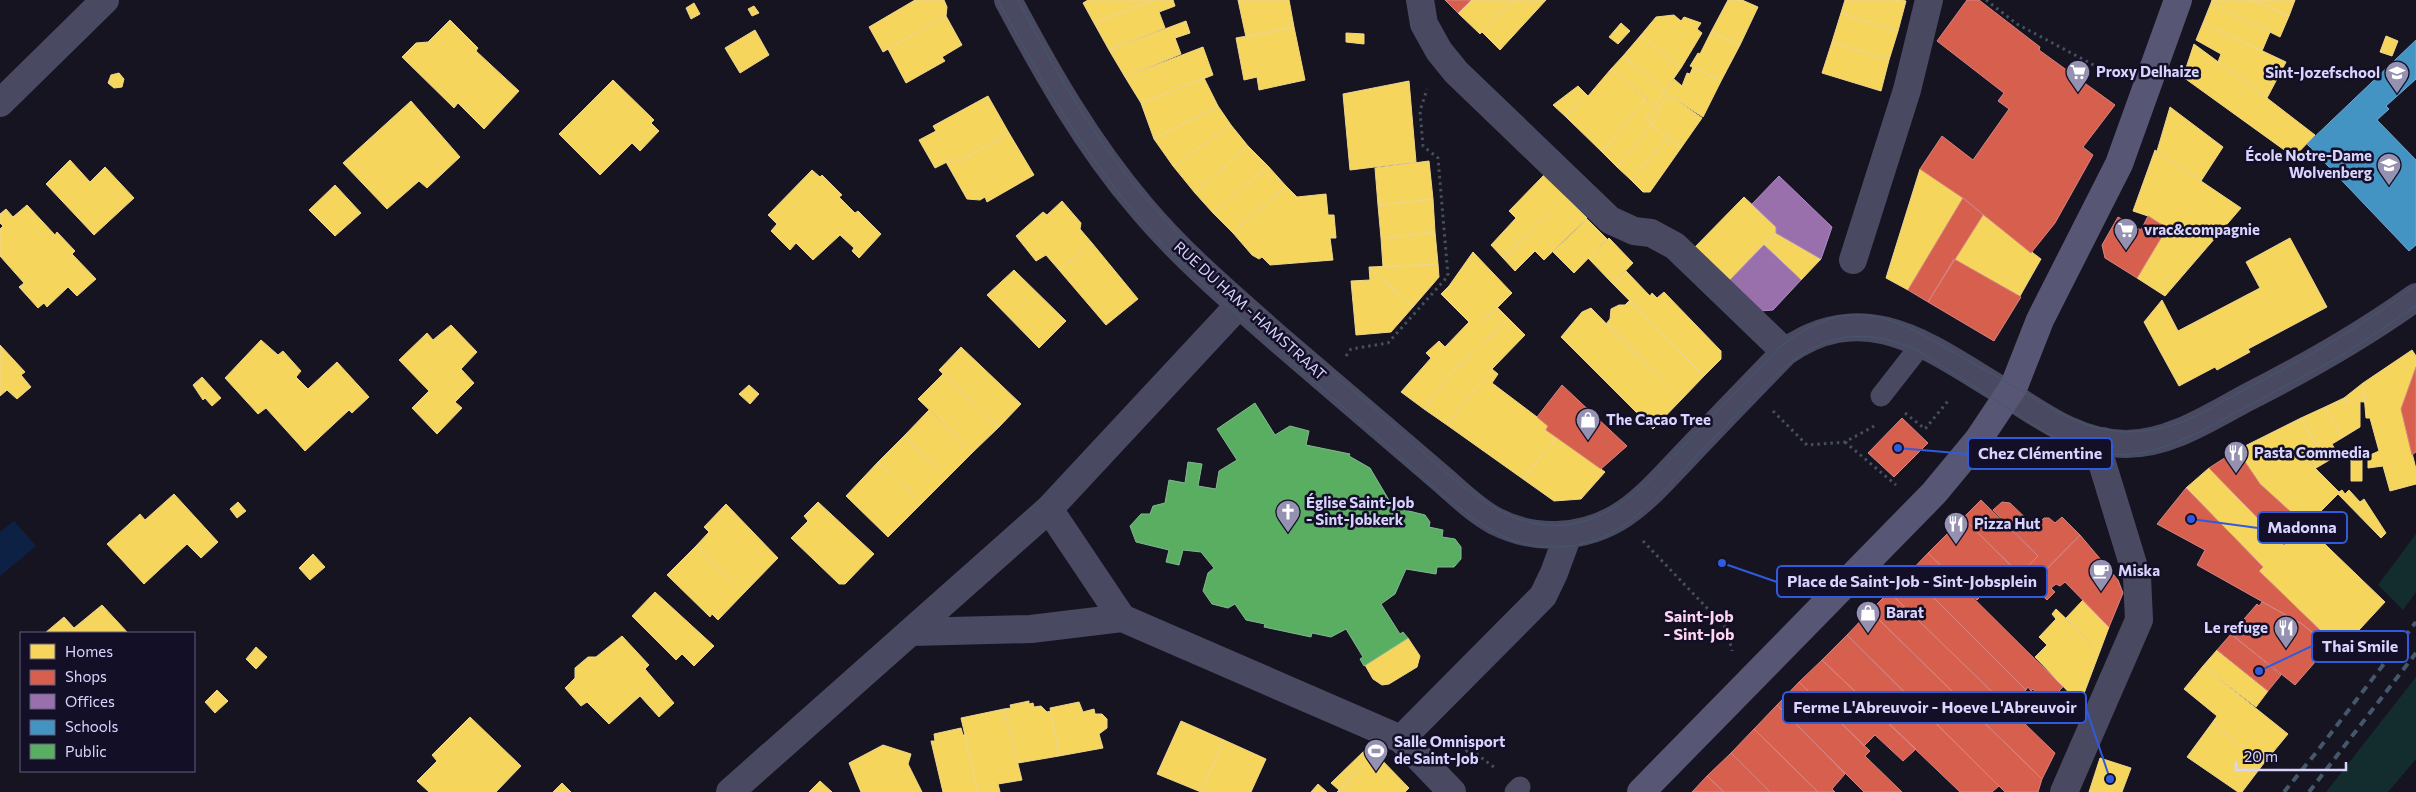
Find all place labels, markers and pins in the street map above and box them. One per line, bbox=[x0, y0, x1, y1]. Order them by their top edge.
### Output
supermarket icon: Proxy Delhaize bbox=[2065, 59, 2091, 93]
school or university icon: Sint-Jozefschool bbox=[2384, 60, 2410, 94]
place label: Proxy Delhaize bbox=[2096, 62, 2199, 80]
place label: Sint-Jozefschool bbox=[2265, 63, 2380, 81]
place label: École Notre-Dame Wolvenberg bbox=[2245, 146, 2372, 181]
school or university icon: École Notre-Dame Wolvenberg bbox=[2376, 152, 2402, 186]
supermarket icon: vrac&compagnie bbox=[2113, 217, 2139, 251]
place label: vrac&compagnie bbox=[2144, 220, 2260, 238]
shop icon: The Cacao Tree bbox=[1575, 407, 1601, 441]
place label: The Cacao Tree bbox=[1606, 410, 1711, 428]
callout: Chez Clémentine bbox=[1968, 438, 2112, 469]
restaurant icon: Pasta Commedia bbox=[2223, 440, 2249, 474]
place label: Pasta Commedia bbox=[2254, 443, 2370, 461]
place label: Église Saint-Job - Sint-Jobkerk bbox=[1306, 493, 1414, 528]
church icon: Église Saint-Job - Sint-Jobkerk bbox=[1275, 499, 1301, 533]
restaurant icon: Pizza Hut bbox=[1943, 511, 1969, 545]
callout: Madonna bbox=[2258, 512, 2347, 543]
place label: Pizza Hut bbox=[1974, 514, 2040, 532]
cafe icon: Miska bbox=[2088, 558, 2114, 592]
place label: Miska bbox=[2118, 561, 2160, 579]
callout: Place de Saint-Job - Sint-Jobsplein bbox=[1777, 566, 2047, 597]
shop icon: Barat bbox=[1855, 600, 1881, 634]
place label: Barat bbox=[1886, 603, 1924, 621]
restaurant icon: Le refuge bbox=[2273, 615, 2299, 649]
place label: Le refuge bbox=[2204, 618, 2268, 636]
callout: Thai Smile bbox=[2312, 631, 2408, 662]
callout: Ferme L'Abreuvoir - Hoeve L'Abreuvoir bbox=[1783, 692, 2086, 723]
place label: Salle Omnisport de Saint-Job bbox=[1394, 732, 1505, 767]
sports icon: Salle Omnisport de Saint-Job bbox=[1363, 738, 1389, 772]

